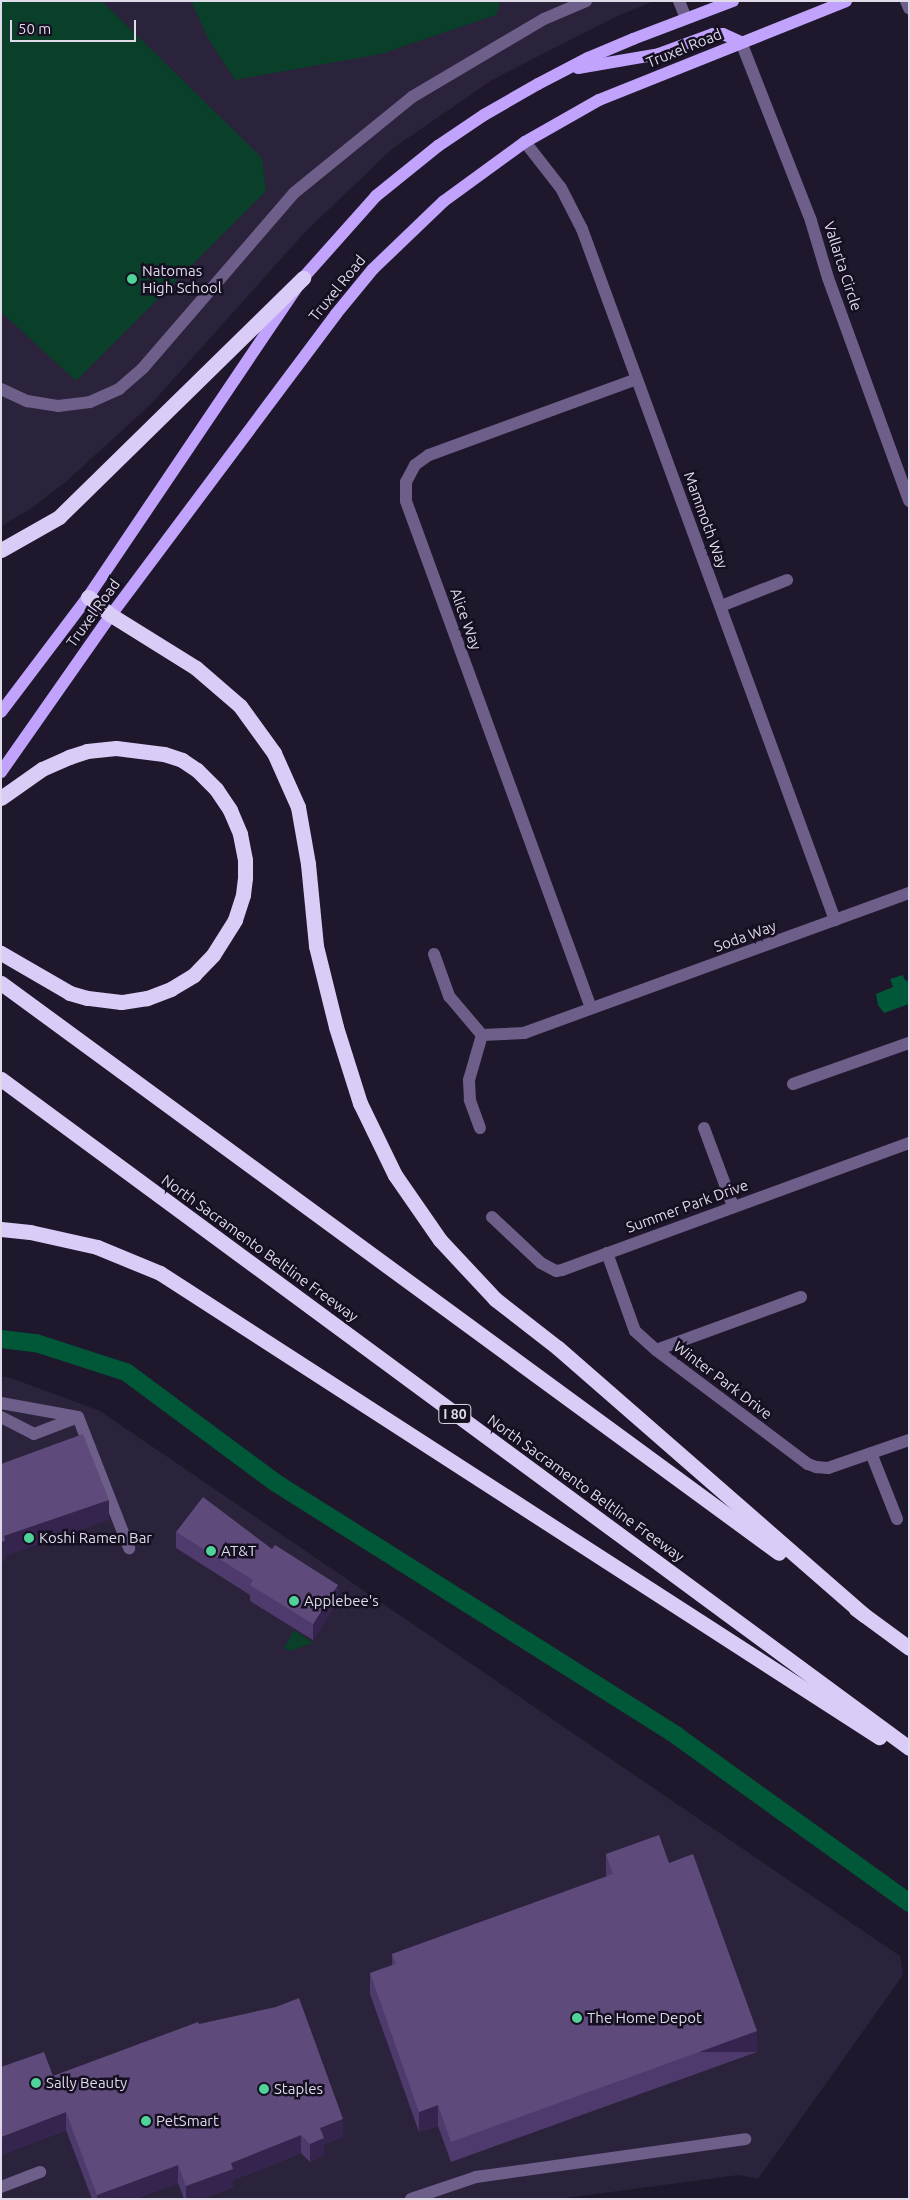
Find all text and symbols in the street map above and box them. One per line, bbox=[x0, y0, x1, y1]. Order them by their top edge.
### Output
scale bar bbox=[12, 10, 139, 42]
text: 50 m bbox=[18, 20, 51, 37]
street label: Truxel Road bbox=[644, 25, 724, 71]
street label: Vallarta Circle bbox=[820, 219, 866, 313]
street label: Truxel Road bbox=[305, 251, 369, 325]
place label: Natomas High School bbox=[142, 261, 222, 296]
marker: Natomas High School bbox=[126, 273, 138, 285]
street label: Mammoth Way bbox=[680, 469, 732, 571]
street label: Truxel Road bbox=[62, 575, 124, 651]
street label: Alice Way bbox=[447, 586, 485, 652]
street label: Soda Way bbox=[711, 916, 779, 956]
street label: North Sacramento Beltline Freeway bbox=[158, 1171, 362, 1325]
street label: Summer Park Drive bbox=[624, 1176, 750, 1236]
street label: Winter Park Drive bbox=[670, 1337, 776, 1423]
road number: I 80 bbox=[438, 1402, 472, 1426]
street label: North Sacramento Beltline Freeway bbox=[484, 1411, 688, 1565]
place label: Koshi Ramen Bar bbox=[39, 1529, 152, 1547]
marker: Koshi Ramen Bar bbox=[23, 1532, 35, 1544]
place label: AT&T bbox=[221, 1542, 256, 1560]
marker: AT&T bbox=[205, 1545, 217, 1557]
place label: Applebee's bbox=[304, 1592, 379, 1610]
marker: Applebee's bbox=[288, 1595, 300, 1607]
place label: The Home Depot bbox=[587, 2009, 702, 2027]
marker: The Home Depot bbox=[571, 2012, 583, 2024]
place label: Sally Beauty bbox=[46, 2074, 127, 2092]
marker: Sally Beauty bbox=[30, 2077, 42, 2089]
place label: Staples bbox=[274, 2080, 323, 2098]
marker: Staples bbox=[258, 2083, 270, 2095]
place label: PetSmart bbox=[156, 2112, 219, 2130]
marker: PetSmart bbox=[140, 2115, 152, 2127]

